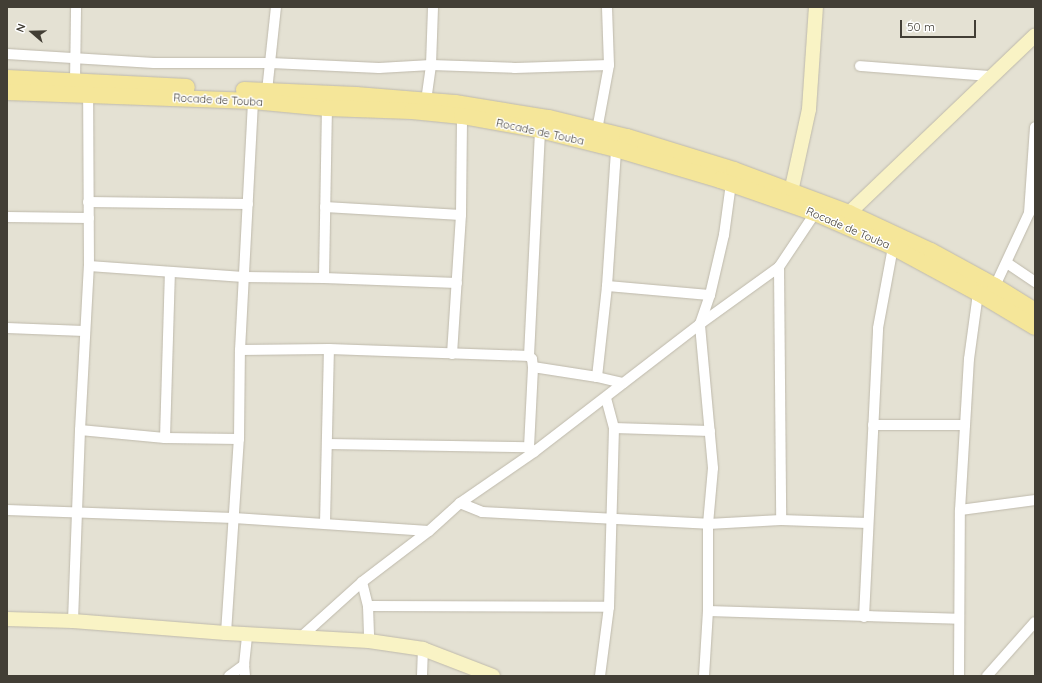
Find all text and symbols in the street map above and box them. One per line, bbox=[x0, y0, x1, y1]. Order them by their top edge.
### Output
north arrow bbox=[12, 12, 52, 52]
scale bar bbox=[902, 12, 978, 38]
text: 50 m bbox=[907, 19, 935, 34]
text: N bbox=[13, 22, 29, 34]
street label: Rocade de Touba bbox=[173, 91, 263, 109]
street label: Rocade de Touba bbox=[495, 116, 585, 148]
street label: Rocade de Touba bbox=[804, 204, 892, 252]

